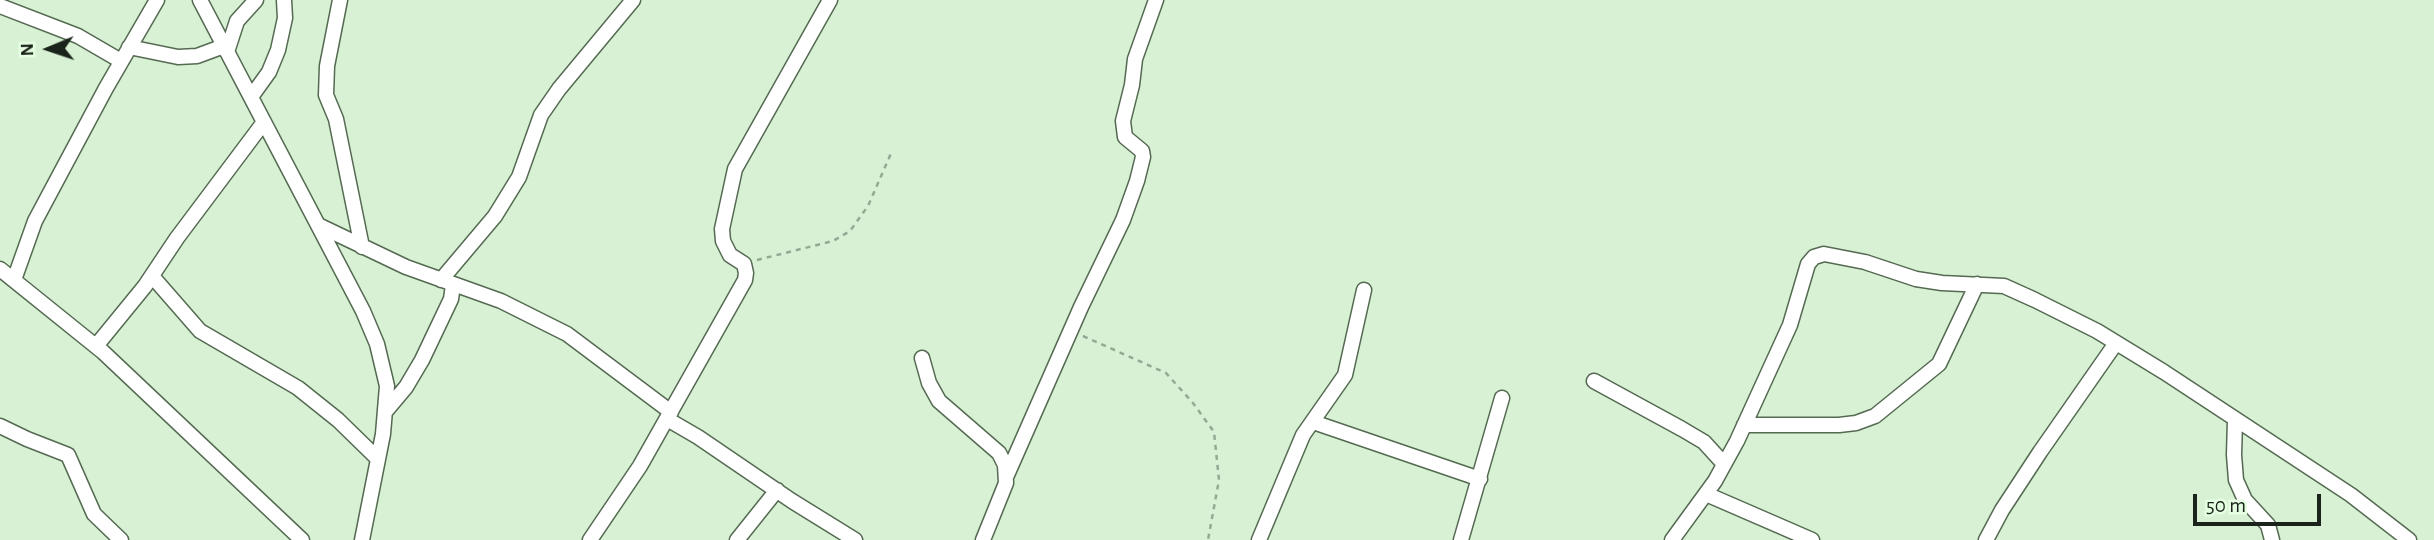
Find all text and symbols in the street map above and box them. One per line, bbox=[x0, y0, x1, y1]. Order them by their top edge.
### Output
north arrow bbox=[14, 14, 84, 84]
text: N bbox=[18, 43, 37, 57]
scale bar bbox=[2196, 480, 2324, 524]
text: 50 m bbox=[2206, 495, 2246, 516]

